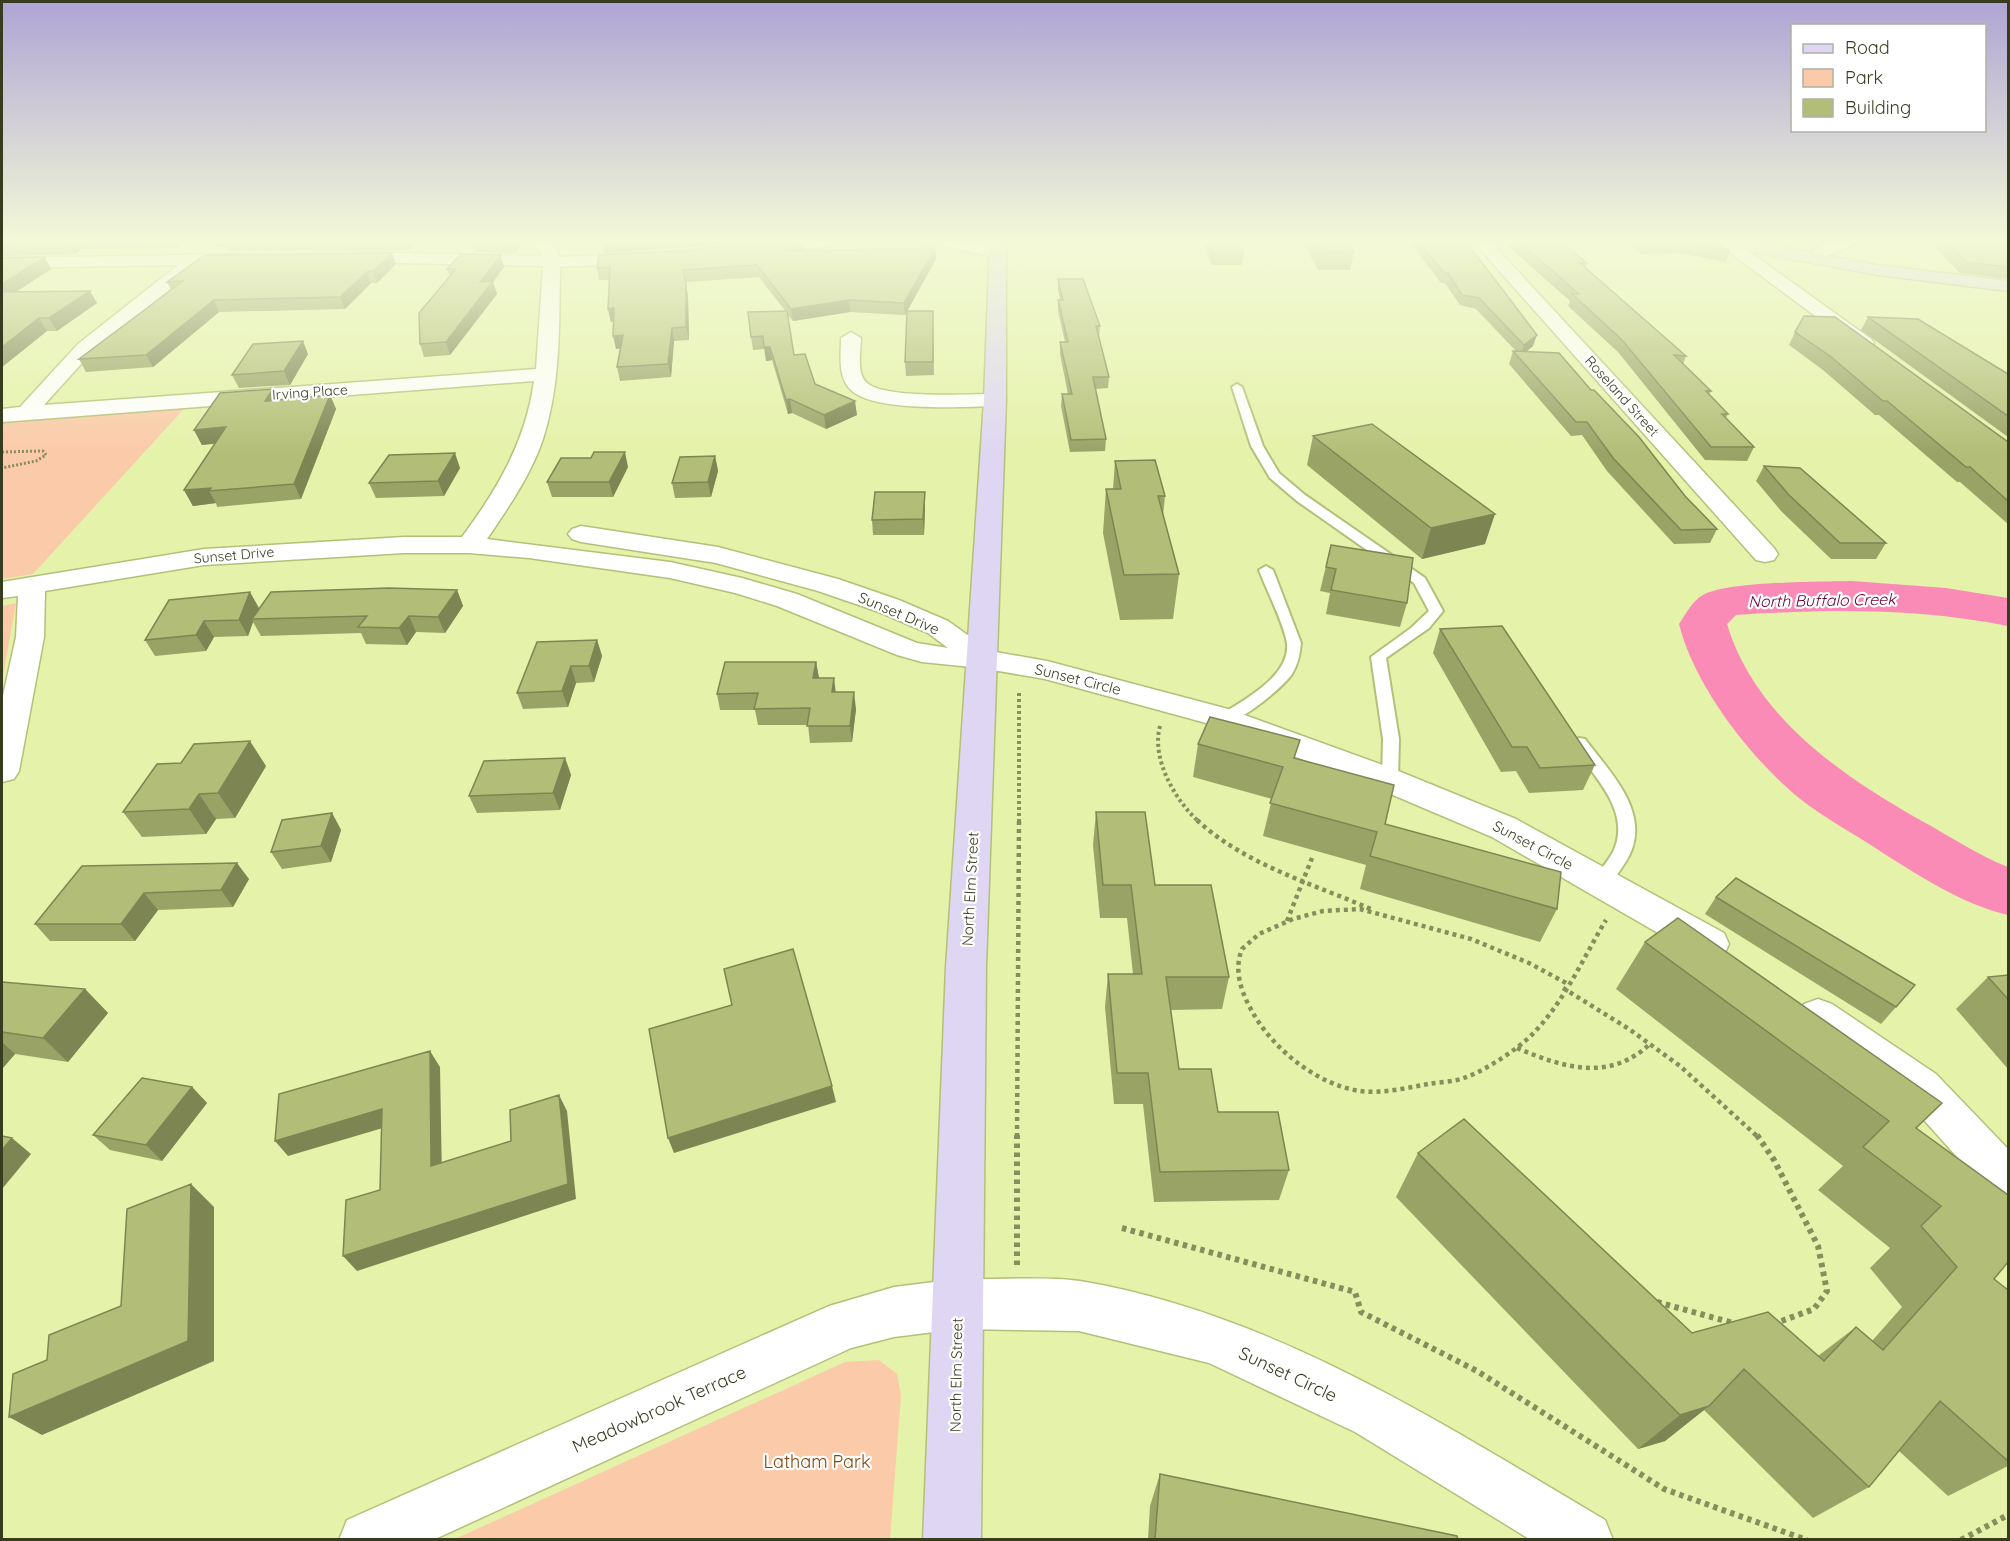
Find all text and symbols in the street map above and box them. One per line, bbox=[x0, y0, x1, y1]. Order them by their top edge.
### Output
legend bbox=[1791, 24, 1986, 132]
text: Road bbox=[1845, 36, 1890, 59]
text: Park bbox=[1845, 66, 1883, 89]
text: Building bbox=[1845, 96, 1911, 119]
street label: Roseland Street bbox=[1581, 352, 1663, 440]
street label: Irving Place bbox=[272, 380, 349, 404]
street label: Sunset Drive bbox=[193, 543, 275, 567]
street label: Sunset Drive bbox=[856, 587, 942, 639]
water label: North Buffalo Creek bbox=[1748, 589, 1897, 611]
street label: Sunset Circle bbox=[1033, 659, 1123, 699]
street label: Sunset Circle bbox=[1490, 816, 1576, 874]
street label: North Elm Street bbox=[958, 831, 982, 947]
street label: North Elm Street bbox=[946, 1318, 966, 1432]
street label: Sunset Circle bbox=[1235, 1341, 1341, 1407]
street label: Meadowbrook Terrace bbox=[568, 1360, 750, 1458]
park label: Latham Park bbox=[763, 1450, 871, 1473]

